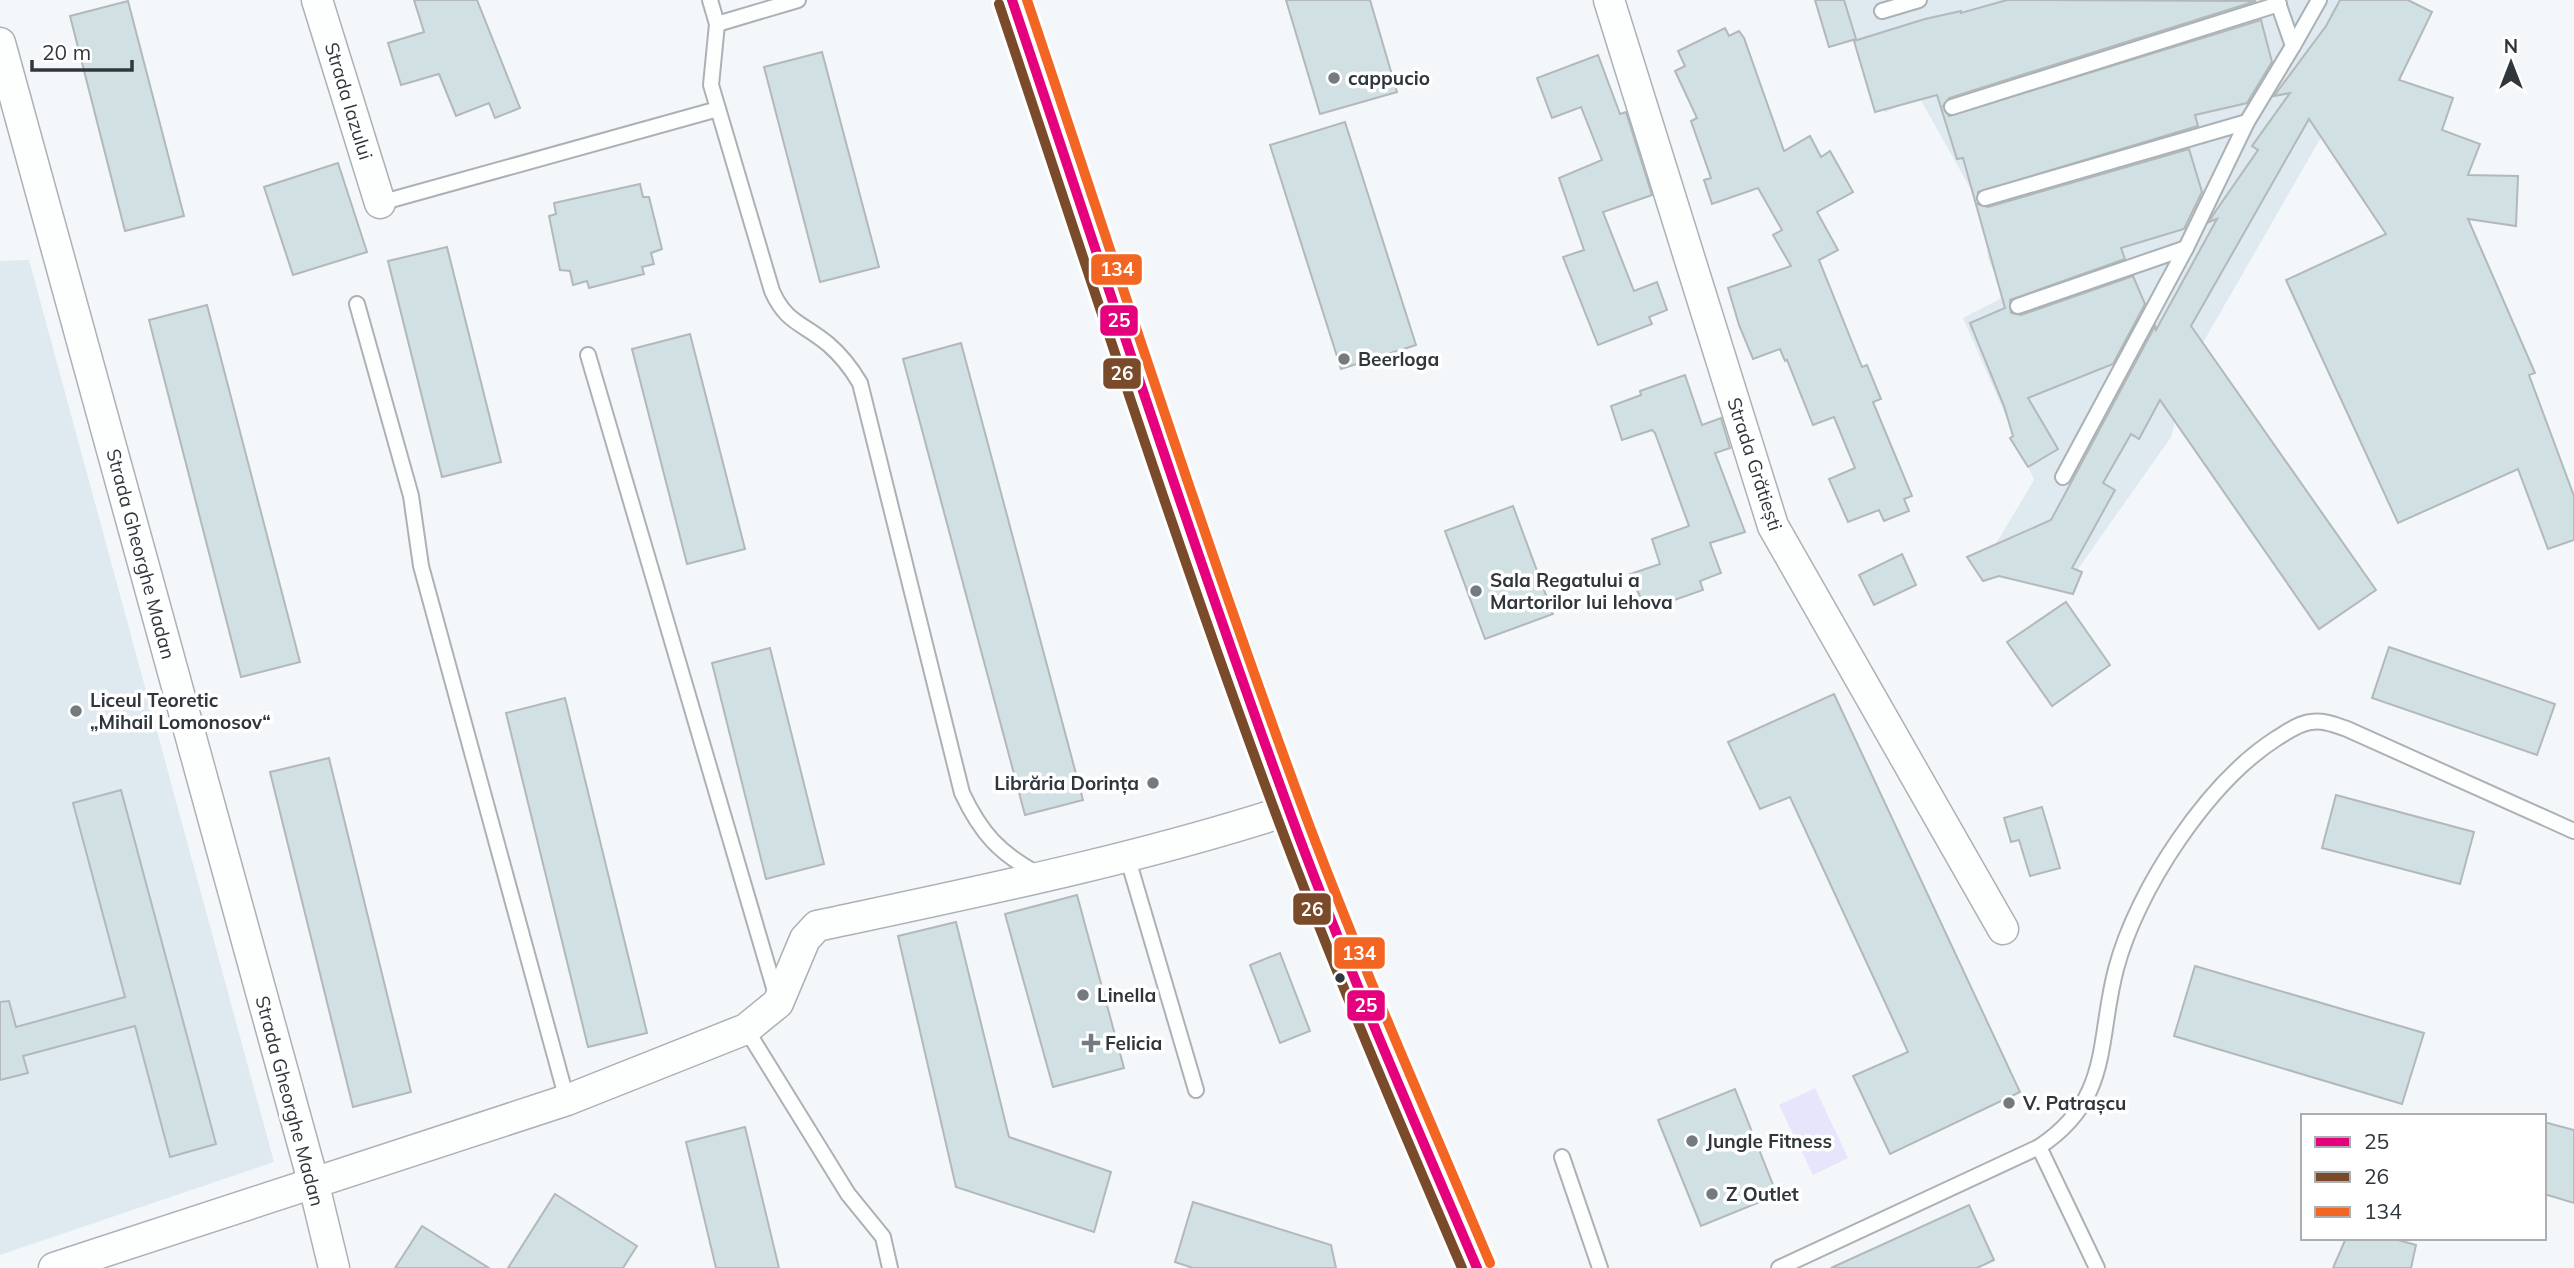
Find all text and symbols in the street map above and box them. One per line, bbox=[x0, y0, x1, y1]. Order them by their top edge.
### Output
scale bar bbox=[32, 28, 131, 72]
north arrow bbox=[2476, 28, 2546, 98]
text: N bbox=[2504, 34, 2518, 58]
text: 20 m bbox=[42, 39, 91, 65]
street label: Strada Iazului bbox=[320, 39, 378, 163]
place label: cappucio bbox=[1348, 66, 1430, 90]
marker: cappucio bbox=[1326, 70, 1342, 86]
line badge: 134 bbox=[1090, 253, 1143, 286]
text: 134 bbox=[1100, 257, 1135, 281]
line badge: 25 bbox=[1099, 304, 1139, 337]
text: 25 bbox=[1108, 308, 1130, 332]
place label: Beerloga bbox=[1358, 347, 1439, 371]
marker: Beerloga bbox=[1336, 351, 1352, 367]
line badge: 26 bbox=[1102, 357, 1142, 390]
text: 26 bbox=[1111, 361, 1133, 385]
street label: Strada Grătiești bbox=[1721, 394, 1788, 534]
street label: Strada Gheorghe Madan bbox=[101, 446, 181, 662]
place label: Sala Regatului a Martorilor lui Iehova bbox=[1490, 568, 1673, 614]
marker: Sala Regatului a Martorilor lui Iehova bbox=[1468, 583, 1484, 599]
place label: Liceul Teoretic „Mihail Lomonosov“ bbox=[90, 688, 271, 734]
marker: Liceul Teoretic „Mihail Lomonosov“ bbox=[68, 703, 84, 719]
place label: Librăria Dorința bbox=[994, 771, 1139, 795]
marker: Librăria Dorința bbox=[1145, 775, 1161, 791]
line badge: 26 bbox=[1292, 892, 1332, 926]
text: 26 bbox=[1301, 897, 1323, 921]
line badge: 134 bbox=[1333, 936, 1386, 970]
text: 134 bbox=[1342, 941, 1377, 965]
unlabelled marker bbox=[1333, 971, 1347, 985]
place label: Linella bbox=[1097, 983, 1156, 1007]
marker: Linella bbox=[1075, 987, 1091, 1003]
line badge: 25 bbox=[1346, 989, 1386, 1022]
street label: Strada Gheorghe Madan bbox=[250, 993, 330, 1209]
text: 25 bbox=[1355, 993, 1377, 1017]
place label: Felicia bbox=[1105, 1031, 1162, 1055]
marker: Felicia bbox=[1083, 1035, 1099, 1051]
place label: V. Patrașcu bbox=[2022, 1091, 2126, 1115]
marker: V. Patrașcu bbox=[2001, 1095, 2017, 1111]
legend bbox=[2301, 1114, 2546, 1240]
text: 25 bbox=[2364, 1128, 2389, 1154]
place label: Jungle Fitness bbox=[1706, 1129, 1832, 1153]
marker: Jungle Fitness bbox=[1684, 1133, 1700, 1149]
text: 26 bbox=[2364, 1163, 2389, 1189]
place label: Z Outlet bbox=[1726, 1182, 1799, 1206]
marker: Z Outlet bbox=[1704, 1186, 1720, 1202]
text: 134 bbox=[2364, 1198, 2402, 1224]

